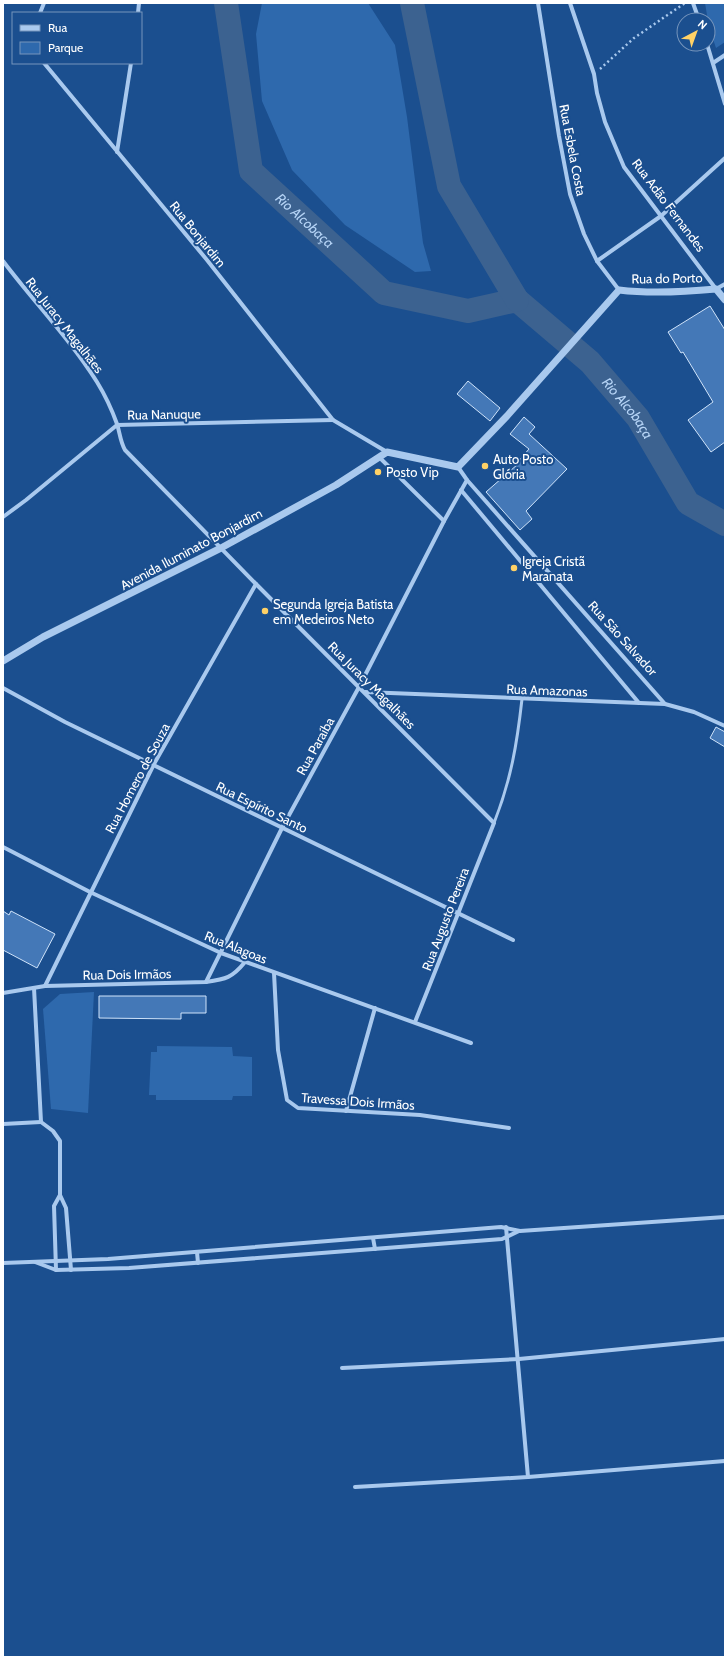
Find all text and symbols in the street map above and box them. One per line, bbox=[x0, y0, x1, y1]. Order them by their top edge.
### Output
legend bbox=[12, 12, 142, 64]
north arrow bbox=[676, 12, 716, 52]
text: N bbox=[695, 17, 710, 32]
text: Rua bbox=[48, 20, 67, 35]
text: Parque bbox=[48, 40, 83, 55]
street label: Rua Esbela Costa bbox=[556, 103, 590, 198]
street label: Rua Adão Fernandes bbox=[629, 155, 709, 255]
water label: Rio Alcobaça bbox=[272, 189, 338, 252]
street label: Rua Bonjardim bbox=[166, 198, 229, 271]
street label: Rua do Porto bbox=[631, 269, 703, 287]
street label: Rua Juracy Magalhães bbox=[23, 274, 108, 377]
water label: Rio Alcobaça bbox=[598, 374, 657, 442]
street label: Rua Nanuque bbox=[127, 405, 201, 423]
place label: Auto Posto Glória bbox=[493, 451, 553, 482]
marker: Auto Posto Glória bbox=[480, 461, 490, 471]
place label: Posto Vip bbox=[386, 464, 439, 480]
marker: Posto Vip bbox=[373, 467, 383, 477]
street label: Avenida Iluminato Bonjardim bbox=[117, 505, 265, 594]
place label: Igreja Cristã Maranata bbox=[522, 553, 586, 584]
marker: Igreja Cristã Maranata bbox=[509, 563, 519, 573]
place label: Segunda Igreja Batista em Medeiros Neto bbox=[273, 596, 394, 627]
street label: Rua São Salvador bbox=[585, 597, 661, 679]
marker: Segunda Igreja Batista em Medeiros Neto bbox=[260, 606, 270, 616]
street label: Rua Juracy Magalhães bbox=[325, 638, 419, 732]
street label: Rua Amazonas bbox=[506, 681, 589, 699]
street label: Rua Paraíba bbox=[293, 714, 338, 778]
street label: Rua Homero de Souza bbox=[101, 719, 173, 836]
street label: Rua Espírito Santo bbox=[214, 778, 310, 836]
street label: Rua Augusto Pereira bbox=[418, 865, 472, 973]
street label: Rua Alagoas bbox=[202, 927, 270, 967]
street label: Rua Dois Irmãos bbox=[82, 965, 172, 983]
street label: Travessa Dois Irmãos bbox=[301, 1089, 416, 1113]

